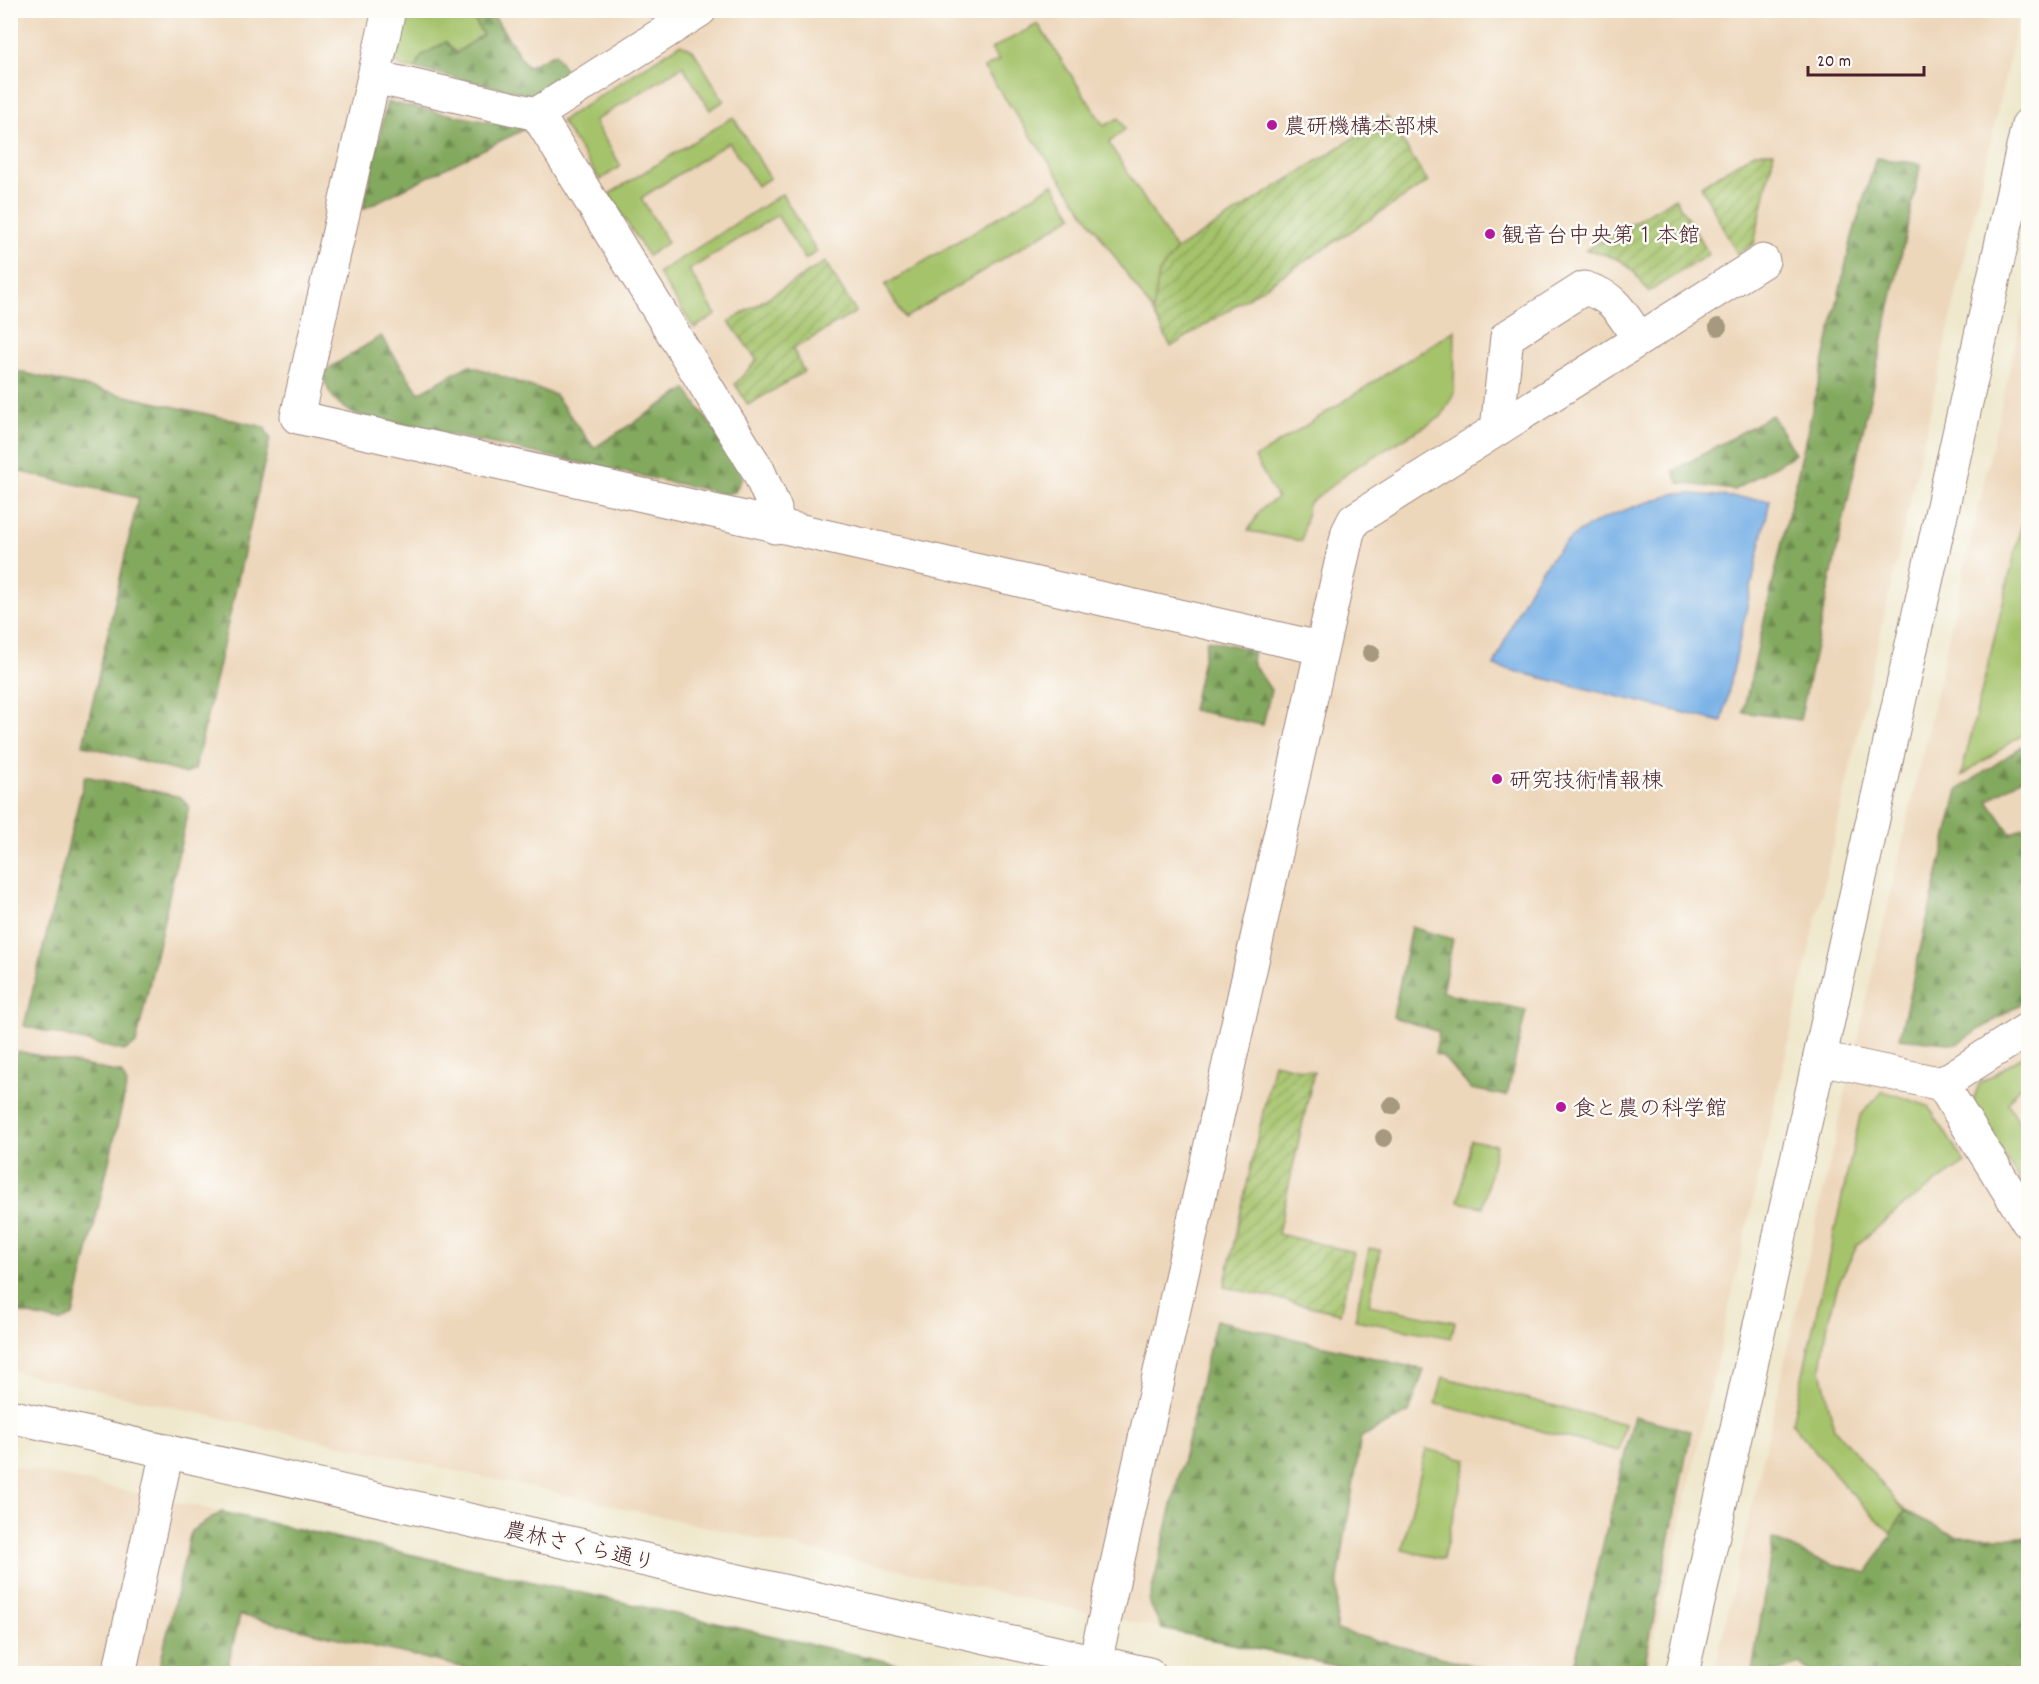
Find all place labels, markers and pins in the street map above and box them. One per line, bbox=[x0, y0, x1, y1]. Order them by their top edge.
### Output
place label: 農研機構本部棟 bbox=[1284, 113, 1438, 144]
marker: 農研機構本部棟 bbox=[1265, 118, 1279, 132]
place label: 観音台中央第１本館 bbox=[1502, 222, 1700, 253]
marker: 観音台中央第１本館 bbox=[1483, 227, 1497, 241]
place label: 研究技術情報棟 bbox=[1509, 767, 1663, 798]
marker: 研究技術情報棟 bbox=[1490, 772, 1504, 786]
place label: 食と農の科学館 bbox=[1573, 1095, 1727, 1126]
marker: 食と農の科学館 bbox=[1554, 1100, 1568, 1114]

